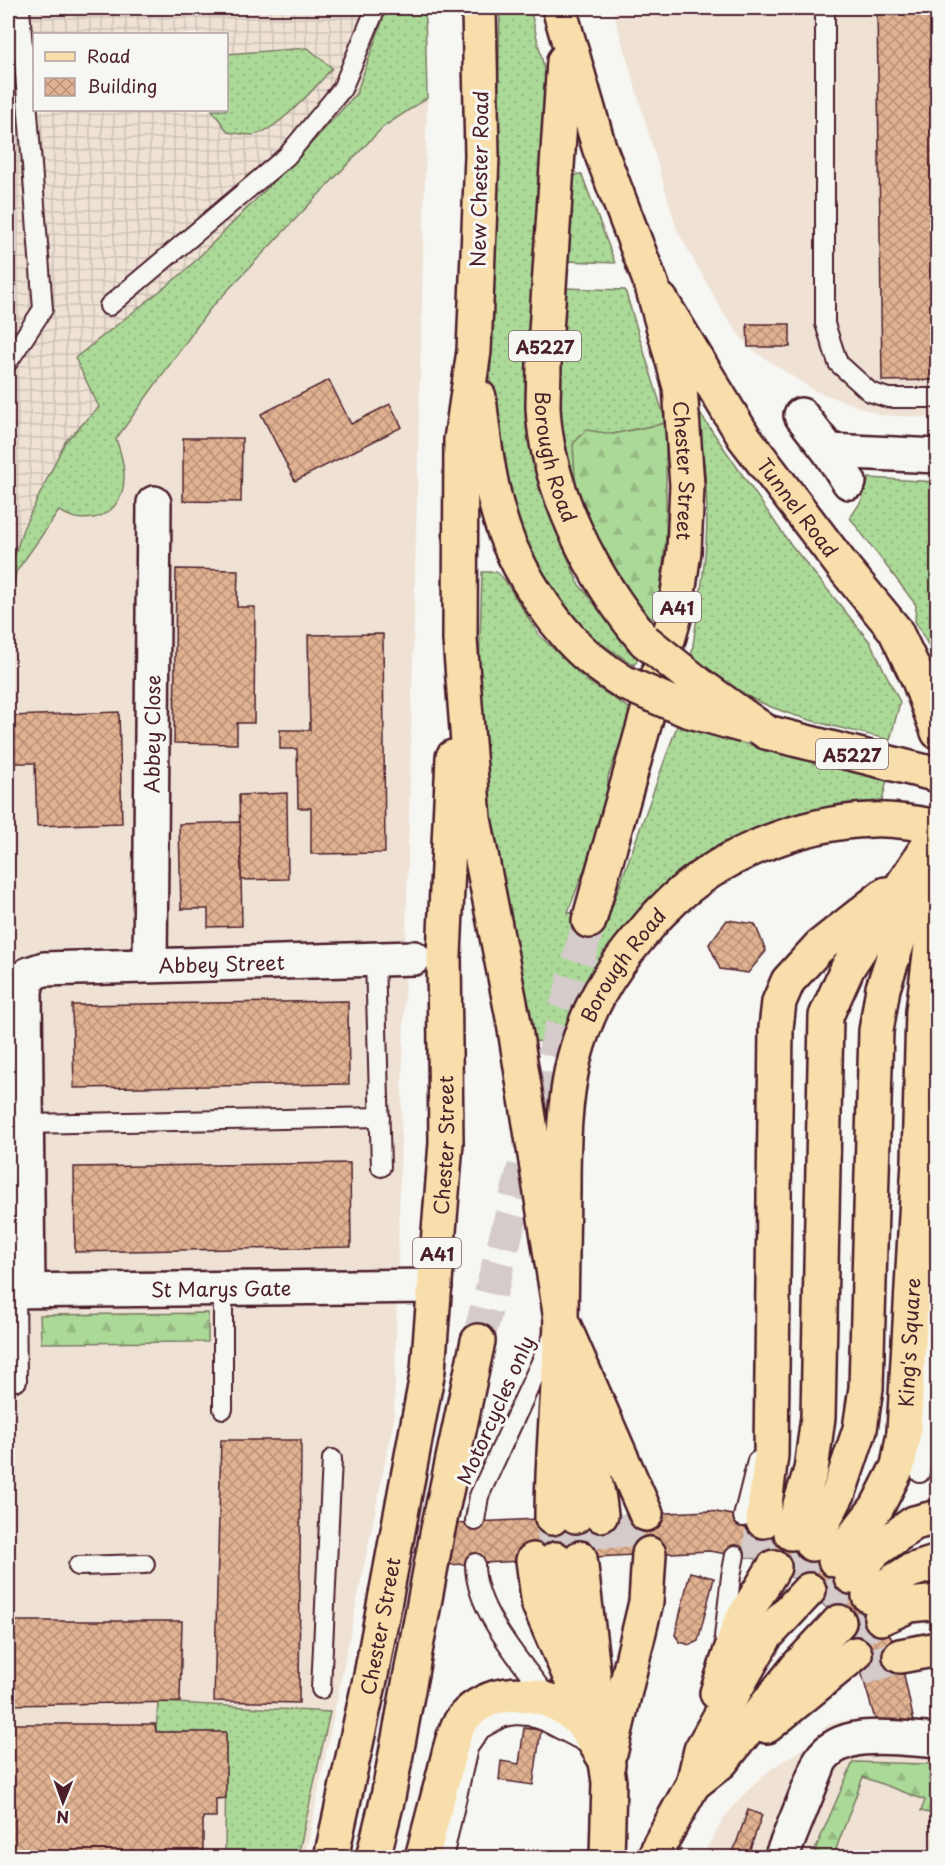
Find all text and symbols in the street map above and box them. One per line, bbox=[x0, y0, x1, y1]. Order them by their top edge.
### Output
legend bbox=[33, 33, 228, 111]
text: Road bbox=[87, 42, 131, 69]
text: Building bbox=[87, 72, 157, 99]
street label: New Chester Road bbox=[462, 90, 496, 268]
road number: A5227 bbox=[509, 331, 581, 361]
street label: Borough Road bbox=[528, 391, 585, 527]
street label: Chester Street bbox=[666, 400, 702, 541]
street label: Tunnel Road bbox=[750, 452, 846, 564]
road number: A41 bbox=[653, 592, 701, 622]
street label: Abbey Close bbox=[136, 675, 168, 793]
road number: A5227 bbox=[816, 739, 888, 769]
street label: Borough Road bbox=[573, 901, 673, 1027]
street label: Abbey Street bbox=[158, 947, 285, 981]
street label: Chester Street bbox=[425, 1075, 461, 1216]
road number: A41 bbox=[413, 1238, 461, 1268]
street label: St Marys Gate bbox=[151, 1273, 291, 1304]
street label: King's Square bbox=[890, 1277, 928, 1408]
street label: Motorcycles only bbox=[449, 1331, 541, 1489]
street label: Chester Street bbox=[352, 1555, 408, 1698]
north arrow bbox=[33, 1772, 93, 1832]
text: N bbox=[56, 1806, 69, 1830]

